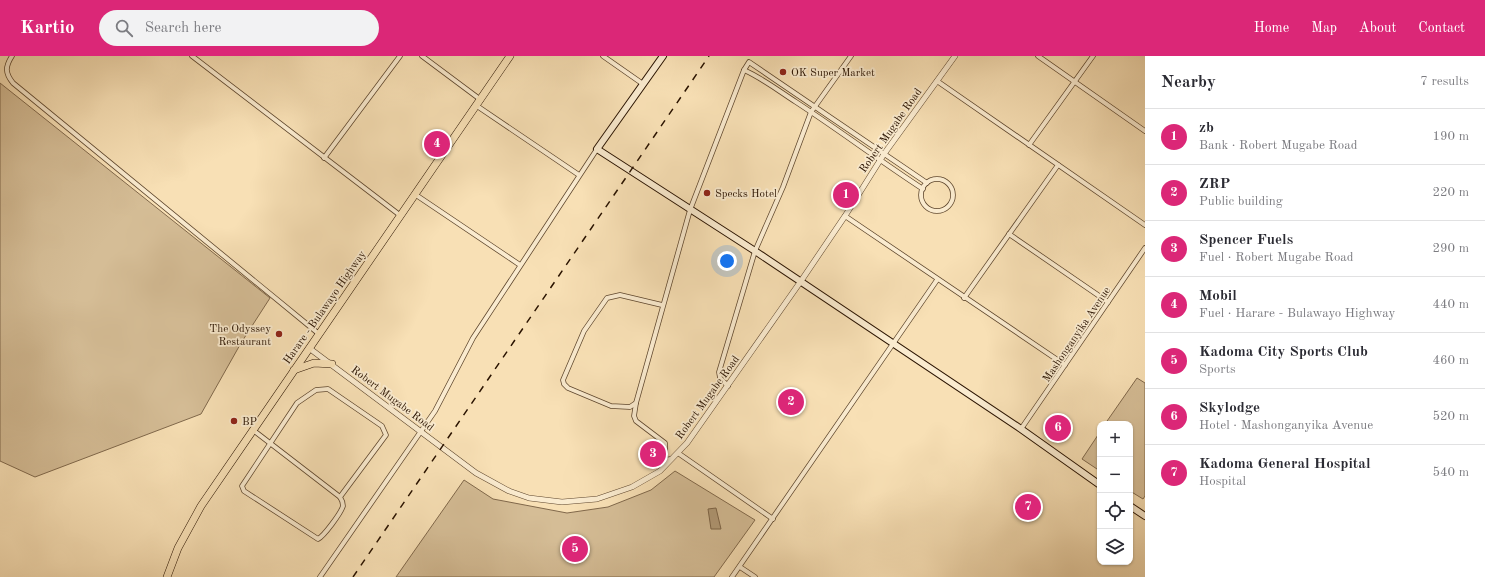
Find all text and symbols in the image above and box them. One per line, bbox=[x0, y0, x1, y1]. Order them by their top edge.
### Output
search box bbox=[99, 10, 379, 46]
icon: search bbox=[113, 17, 135, 39]
text: Kartio bbox=[20, 19, 75, 38]
text: Search here bbox=[145, 21, 221, 36]
text: Home bbox=[1254, 21, 1289, 35]
text: Map bbox=[1311, 21, 1337, 35]
text: About bbox=[1359, 21, 1396, 35]
text: Contact bbox=[1418, 21, 1465, 35]
marker: OK Super Market bbox=[778, 67, 788, 77]
place label: OK Super Market bbox=[791, 68, 875, 79]
text: Nearby bbox=[1161, 74, 1216, 91]
text: 7 results bbox=[1420, 75, 1469, 88]
street label: Robert Mugabe Road bbox=[858, 86, 925, 175]
text: zb bbox=[1199, 121, 1214, 136]
pin: 4 bbox=[424, 129, 450, 159]
text: 1 bbox=[1170, 130, 1178, 143]
text: 190 m bbox=[1432, 130, 1469, 143]
text: Bank · Robert Mugabe Road bbox=[1199, 139, 1358, 152]
text: ZRP bbox=[1199, 177, 1230, 192]
pin: 1 bbox=[833, 180, 859, 210]
text: 2 bbox=[1170, 186, 1178, 199]
text: 220 m bbox=[1432, 186, 1469, 199]
marker: Specks Hotel bbox=[702, 188, 712, 198]
place label: Specks Hotel bbox=[715, 189, 777, 200]
text: Public building bbox=[1199, 195, 1283, 208]
text: Spencer Fuels bbox=[1199, 233, 1293, 248]
text: 3 bbox=[1170, 242, 1178, 255]
text: 290 m bbox=[1432, 242, 1469, 255]
street label: Harare - Bulawayo Highway bbox=[282, 249, 369, 367]
your location bbox=[717, 251, 737, 271]
text: Fuel · Robert Mugabe Road bbox=[1199, 251, 1354, 264]
street label: Mashonganyika Avenue bbox=[1041, 285, 1113, 384]
text: Mobil bbox=[1199, 289, 1237, 304]
text: 4 bbox=[1170, 298, 1178, 311]
text: 440 m bbox=[1432, 298, 1469, 311]
text: Fuel · Harare - Bulawayo Highway bbox=[1199, 307, 1395, 320]
place label: The Odyssey Restaurant bbox=[209, 324, 271, 348]
marker: The Odyssey Restaurant bbox=[274, 329, 284, 339]
text: Kadoma City Sports Club bbox=[1199, 345, 1368, 360]
street label: Robert Mugabe Road bbox=[674, 354, 742, 442]
text: 5 bbox=[1170, 354, 1178, 367]
text: 460 m bbox=[1432, 354, 1469, 367]
text: Sports bbox=[1199, 363, 1236, 376]
street label: Robert Mugabe Road bbox=[349, 365, 436, 434]
pin: 2 bbox=[778, 387, 804, 417]
text: Skylodge bbox=[1199, 401, 1260, 416]
text: 6 bbox=[1170, 410, 1178, 423]
text: 520 m bbox=[1432, 410, 1469, 423]
pin: 6 bbox=[1045, 413, 1071, 443]
marker: BP bbox=[229, 416, 239, 426]
place label: BP bbox=[242, 417, 257, 428]
text: Hotel · Mashonganyika Avenue bbox=[1199, 419, 1373, 432]
map controls bbox=[1097, 421, 1133, 565]
button: + bbox=[1097, 421, 1133, 457]
pin: 3 bbox=[640, 439, 666, 469]
button: − bbox=[1097, 457, 1133, 493]
text: Kadoma General Hospital bbox=[1199, 457, 1371, 472]
text: 7 bbox=[1170, 466, 1178, 479]
text: 540 m bbox=[1432, 466, 1469, 479]
text: Hospital bbox=[1199, 475, 1246, 488]
pin: 7 bbox=[1015, 492, 1041, 522]
button: locate bbox=[1097, 493, 1133, 529]
button: layers bbox=[1097, 529, 1133, 565]
pin: 5 bbox=[562, 534, 588, 564]

